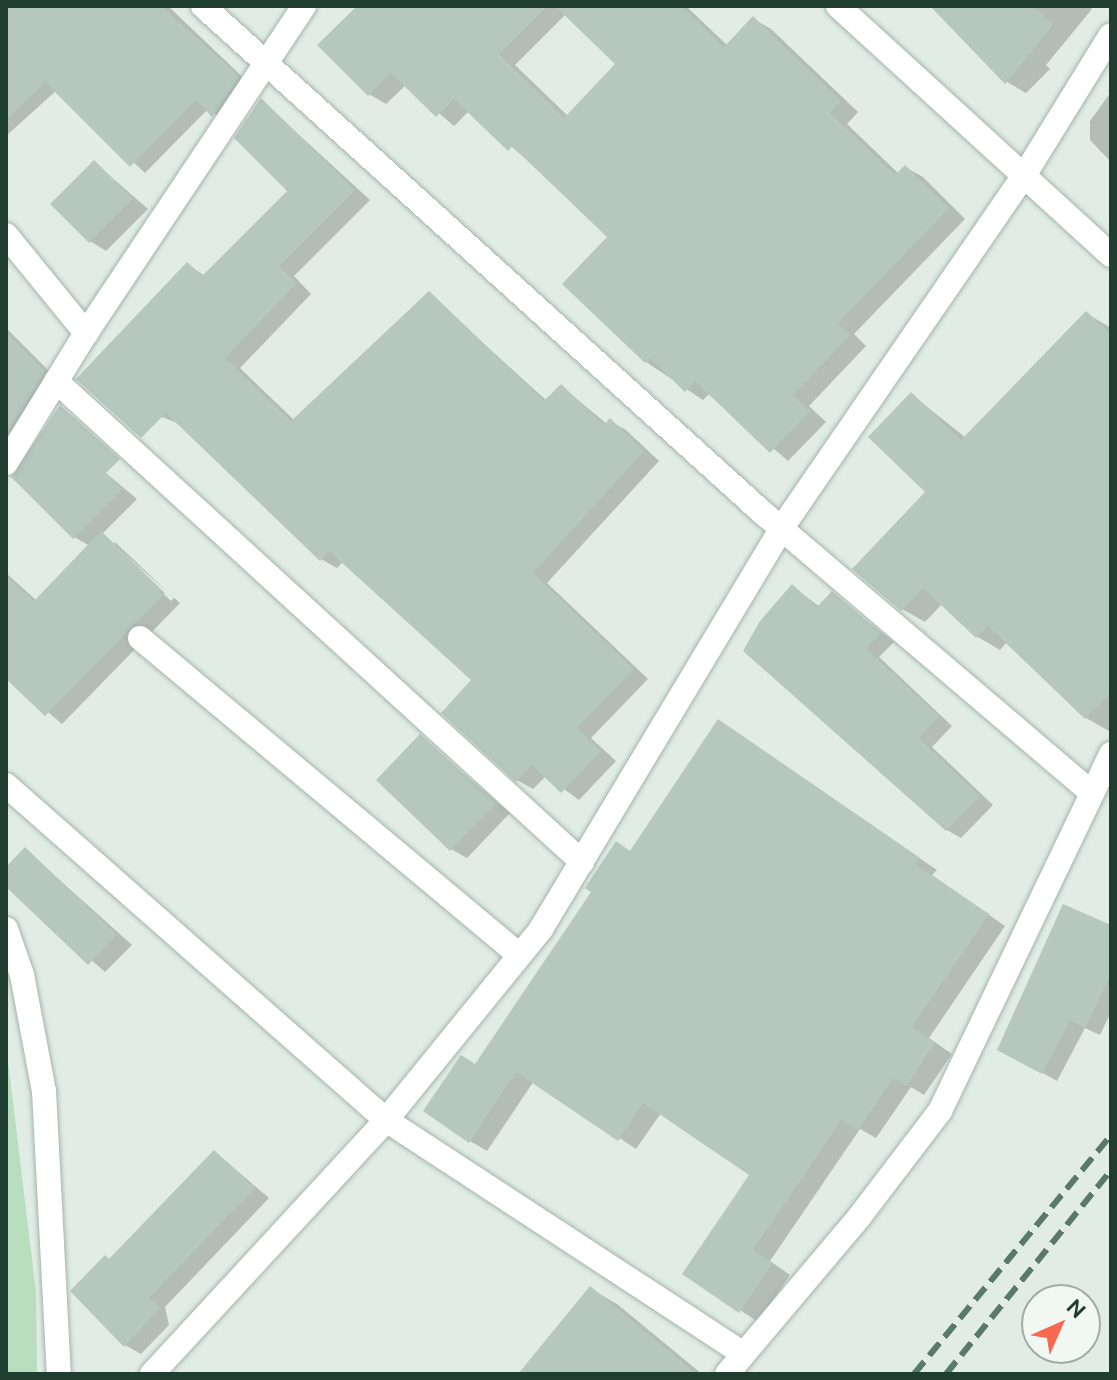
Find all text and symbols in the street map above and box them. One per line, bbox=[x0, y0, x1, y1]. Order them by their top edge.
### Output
north arrow bbox=[1021, 1284, 1101, 1364]
text: N bbox=[1062, 1293, 1092, 1323]

